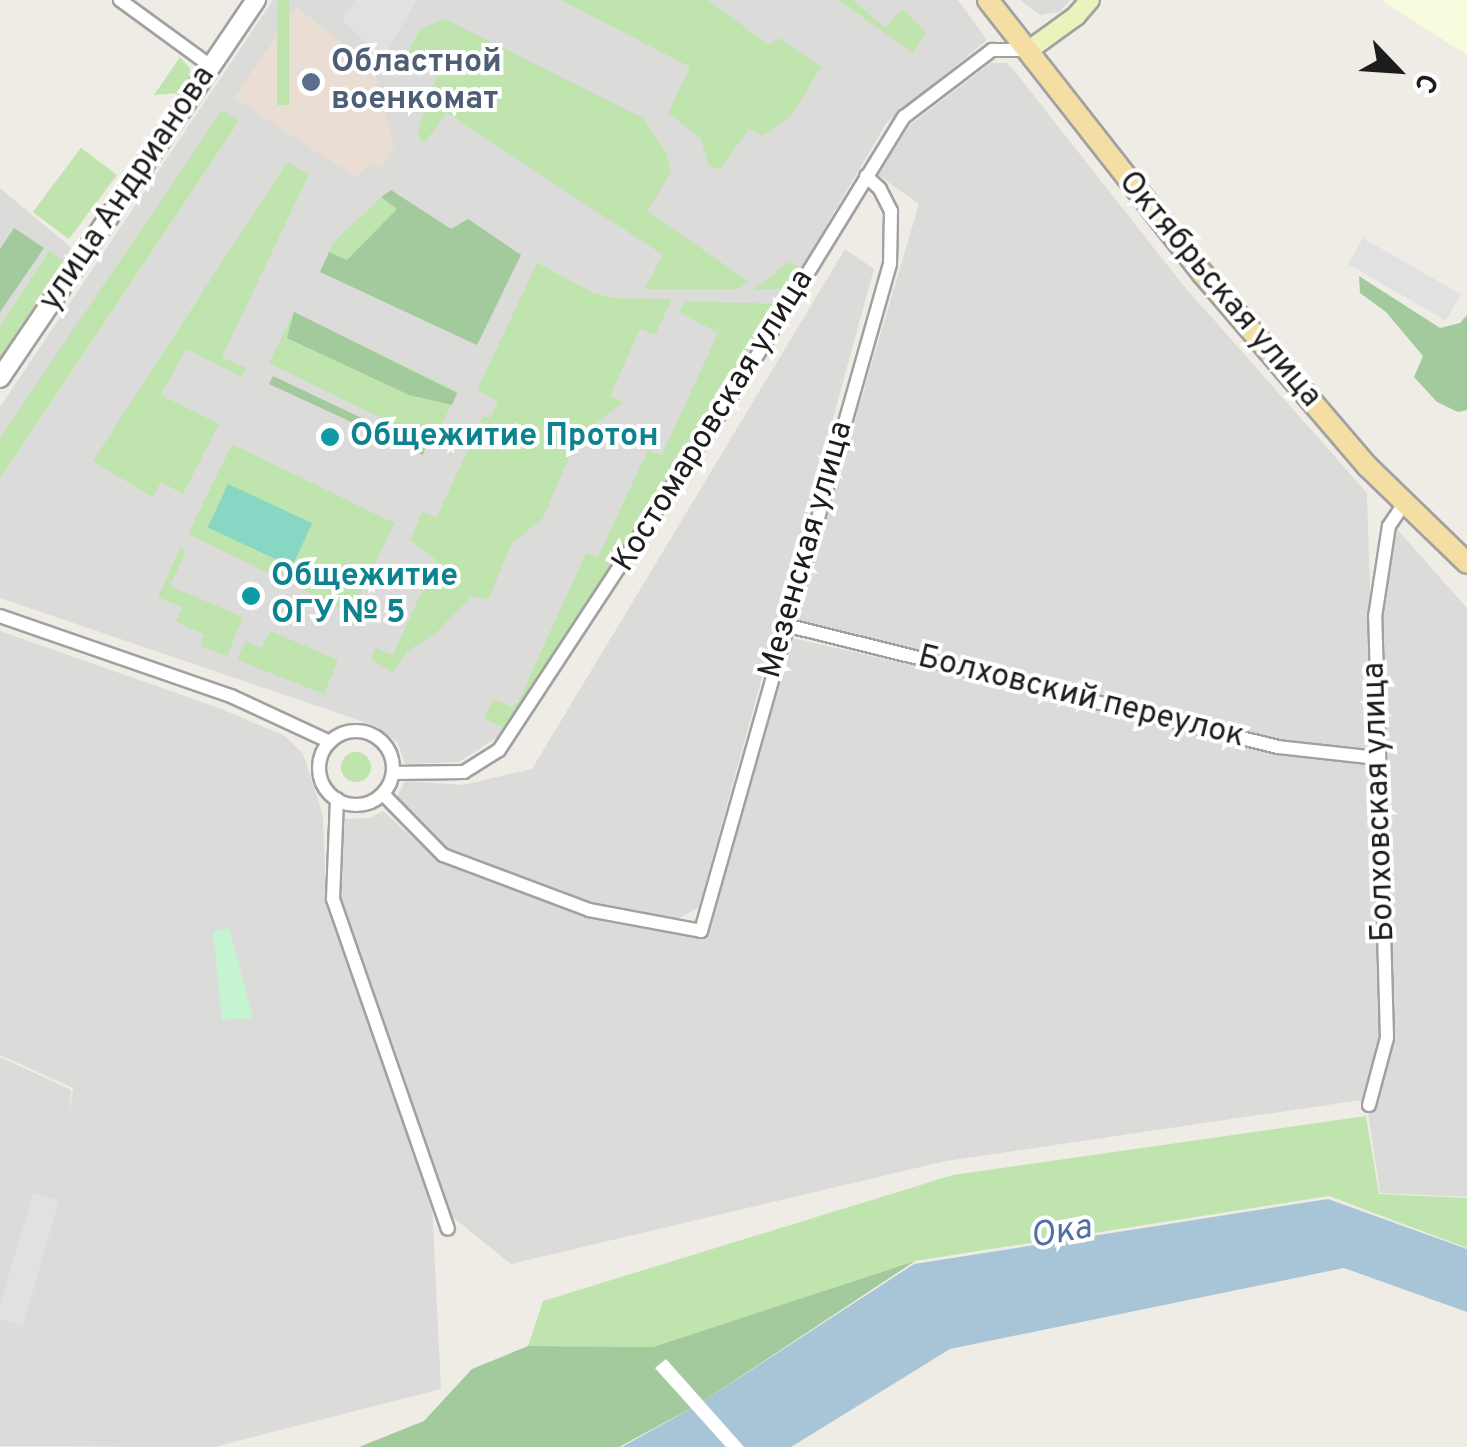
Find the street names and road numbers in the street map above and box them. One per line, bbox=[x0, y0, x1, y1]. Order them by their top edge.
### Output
street label: улица Андрианова bbox=[31, 59, 225, 319]
street label: Октябрьская улица bbox=[1109, 164, 1329, 416]
street label: Костомаровская улица bbox=[605, 263, 823, 579]
street label: Мезенская улица bbox=[752, 417, 862, 683]
street label: Болховский переулок bbox=[914, 639, 1248, 757]
street label: Болховская улица bbox=[1356, 661, 1404, 943]

